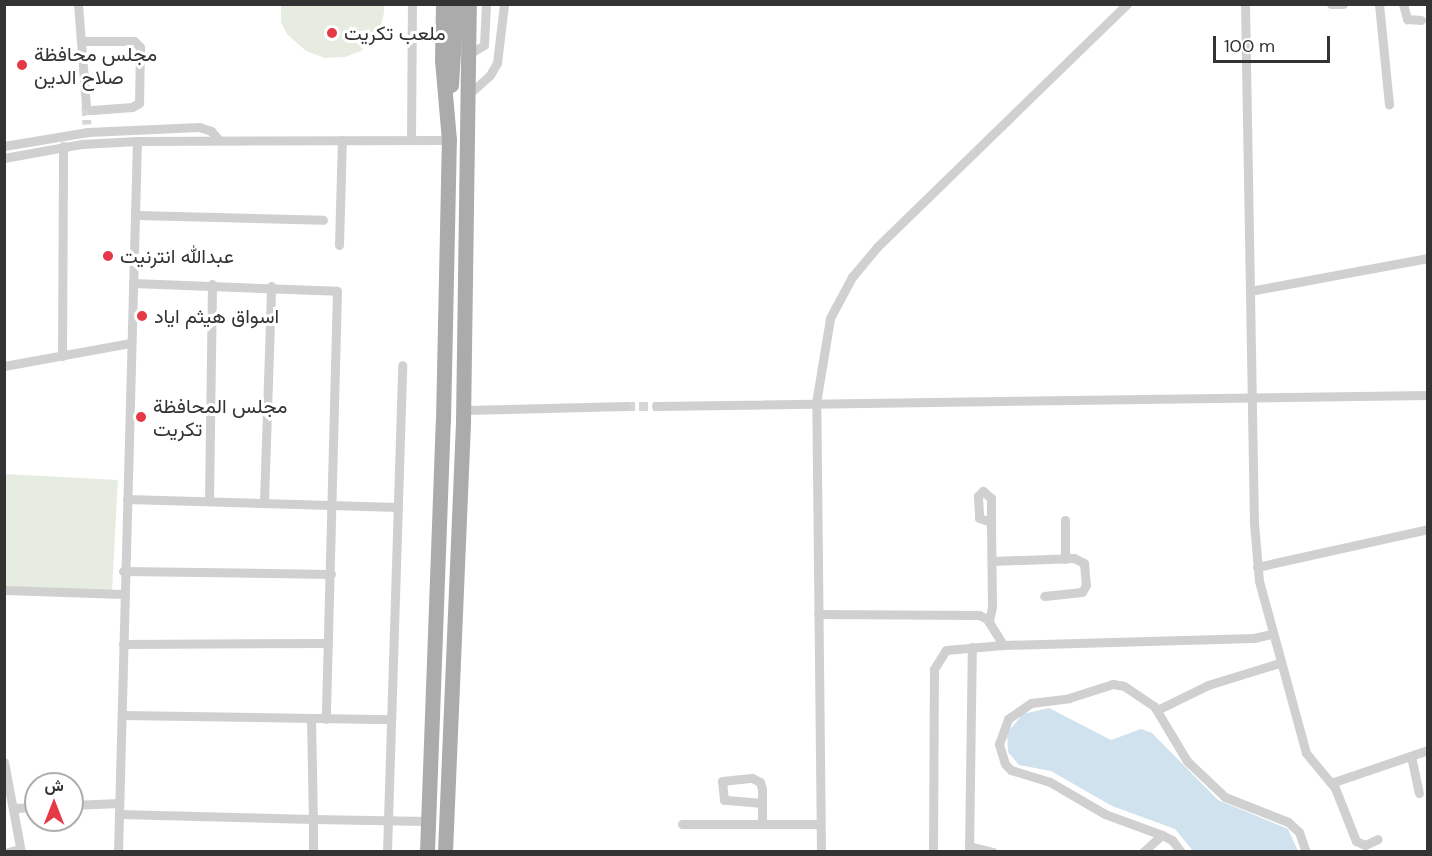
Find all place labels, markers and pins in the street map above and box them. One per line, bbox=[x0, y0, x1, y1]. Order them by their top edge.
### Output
place label: ملعب تكريت bbox=[344, 21, 446, 45]
marker: ملعب تكريت bbox=[325, 26, 339, 40]
place label: مجلس محافظة صلاح الدين bbox=[34, 42, 157, 89]
marker: مجلس محافظة صلاح الدين bbox=[15, 58, 29, 72]
place label: عبدالله انترنيت bbox=[120, 244, 234, 268]
marker: عبدالله انترنيت bbox=[101, 249, 115, 263]
place label: اسواق هيثم اياد bbox=[154, 304, 279, 328]
marker: اسواق هيثم اياد bbox=[135, 309, 149, 323]
place label: مجلس المحافظة تكريت bbox=[153, 394, 287, 441]
marker: مجلس المحافظة تكريت bbox=[134, 410, 148, 424]

